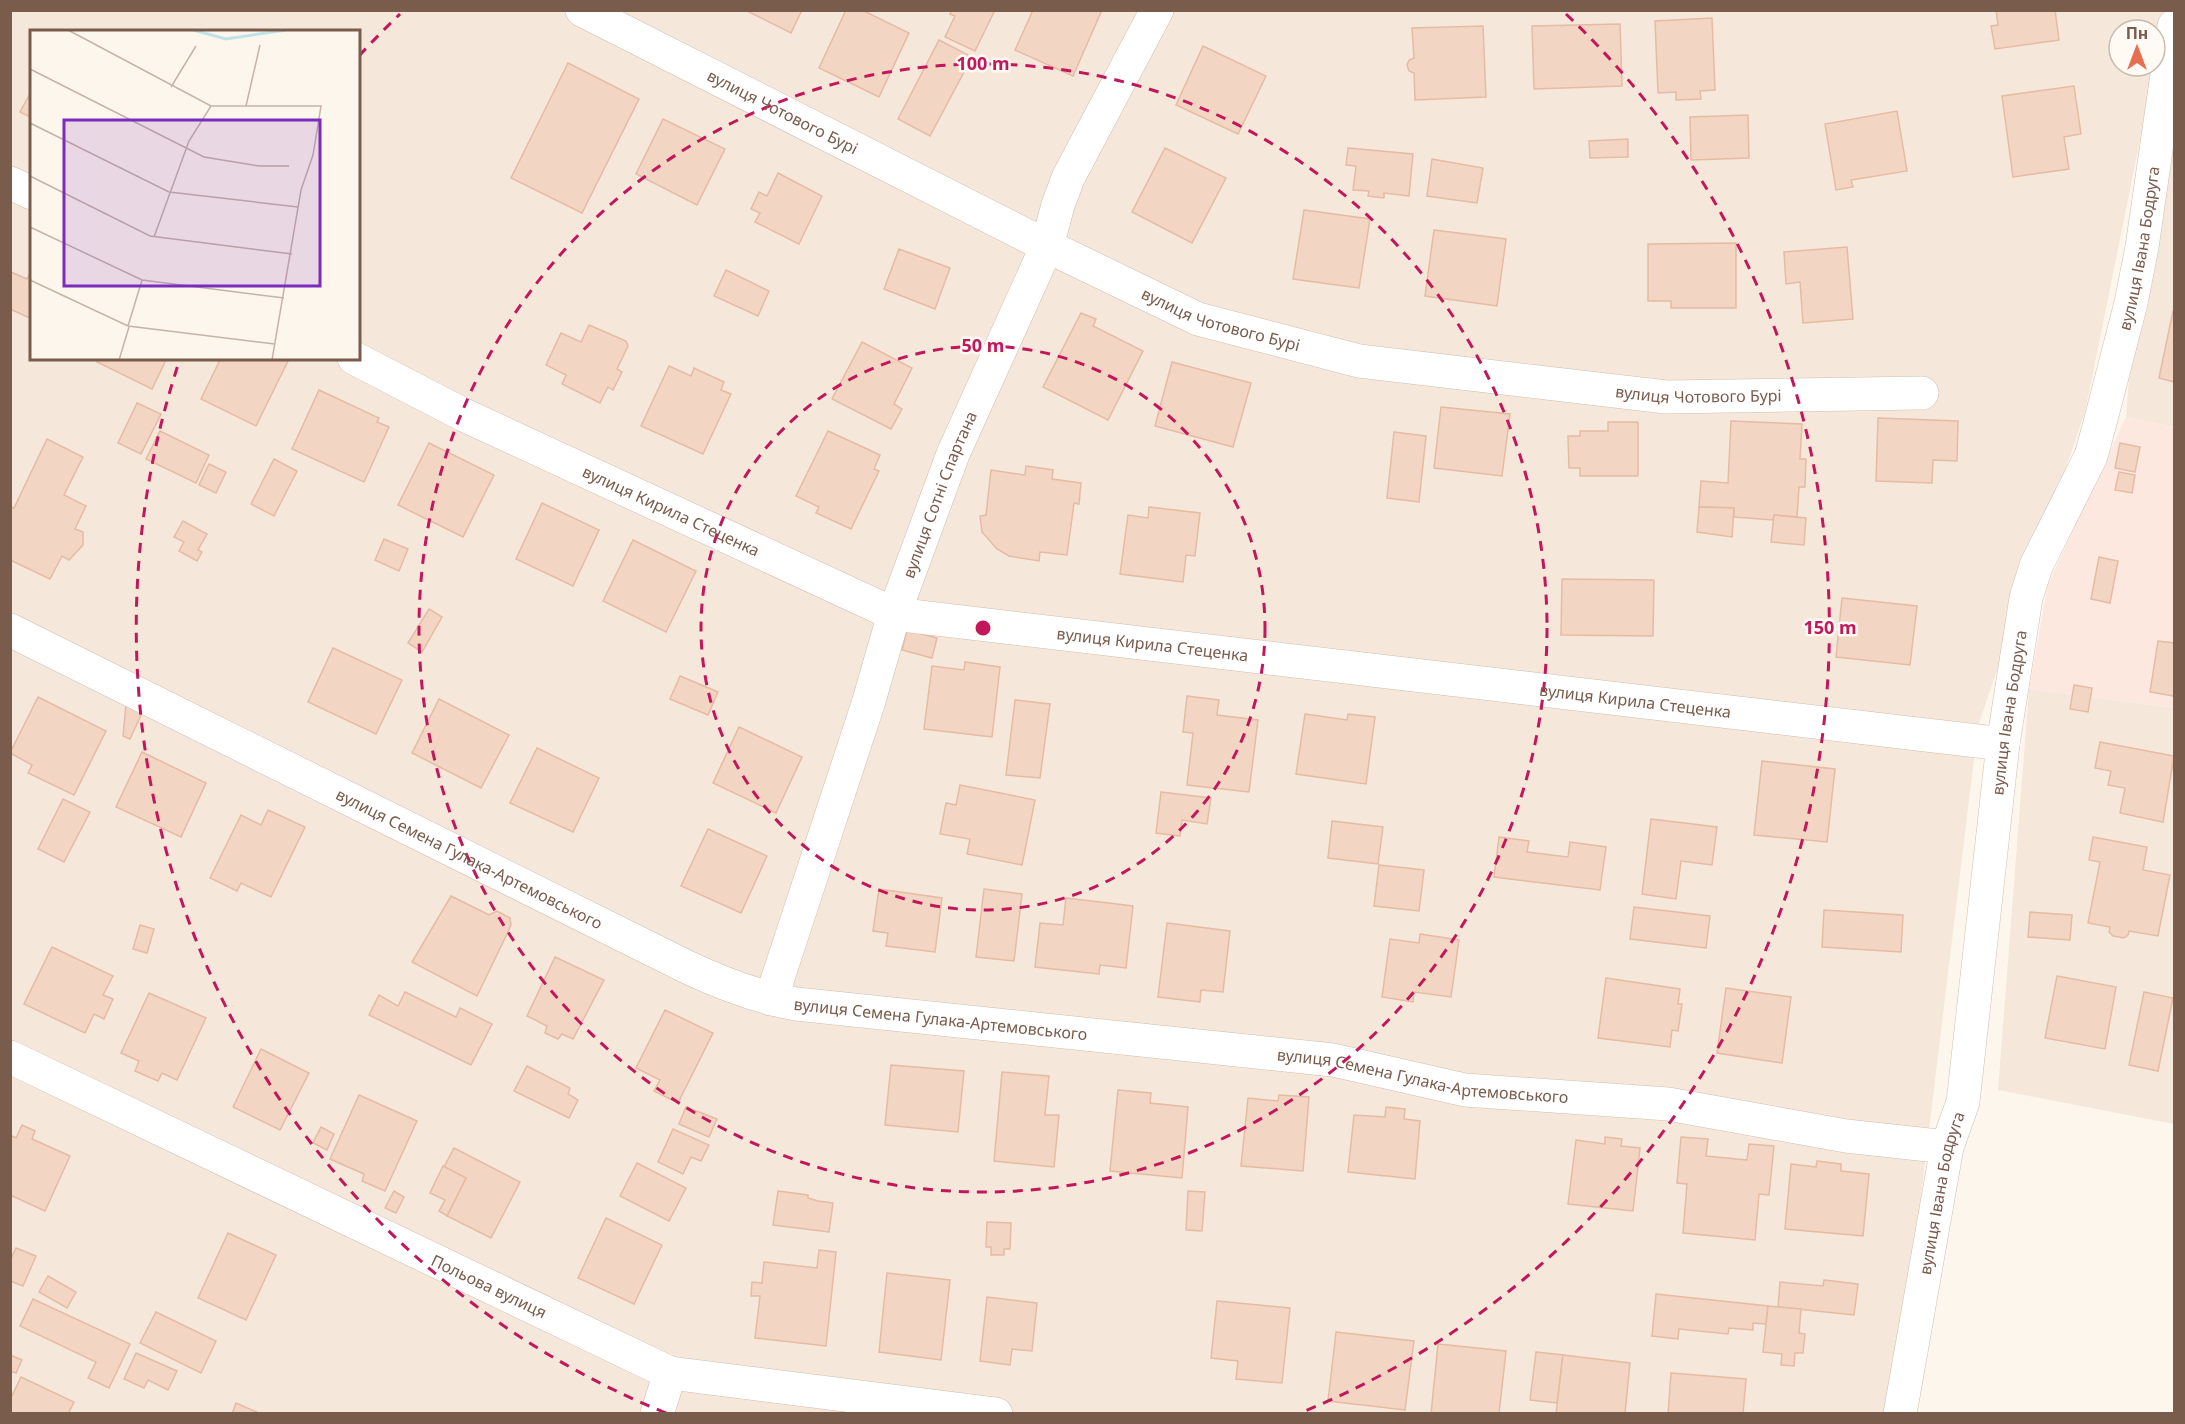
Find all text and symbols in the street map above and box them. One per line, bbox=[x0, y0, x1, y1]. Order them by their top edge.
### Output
north arrow bbox=[2107, 18, 2167, 78]
text: Пн bbox=[2126, 22, 2148, 44]
inset map bbox=[30, 30, 360, 360]
text: 100 m bbox=[956, 51, 1010, 75]
street label: вулиця Чотового Бурі bbox=[703, 64, 862, 159]
street label: вулиця Івана Бодруга bbox=[2113, 165, 2165, 333]
street label: вулиця Чотового Бурі bbox=[1138, 282, 1302, 356]
text: 50 m bbox=[962, 333, 1004, 357]
street label: вулиця Чотового Бурі bbox=[1614, 380, 1782, 408]
street label: вулиця Сотні Спартана bbox=[897, 408, 982, 581]
street label: вулиця Кирила Стеценка bbox=[579, 460, 763, 561]
text: 150 m bbox=[1803, 615, 1857, 639]
centre of rings bbox=[973, 618, 993, 638]
street label: вулиця Кирила Стеценка bbox=[1055, 622, 1250, 666]
street label: вулиця Івана Бодруга bbox=[1986, 629, 2032, 796]
street label: вулиця Кирила Стеценка bbox=[1538, 679, 1732, 723]
street label: вулиця Семена Гулака-Артемовського bbox=[332, 783, 606, 934]
street label: вулиця Семена Гулака-Артемовського bbox=[793, 993, 1088, 1045]
street label: вулиця Семена Гулака-Артемовського bbox=[1276, 1043, 1569, 1108]
street label: вулиця Івана Бодруга bbox=[1914, 1108, 1970, 1276]
street label: Польова вулиця bbox=[428, 1249, 550, 1323]

